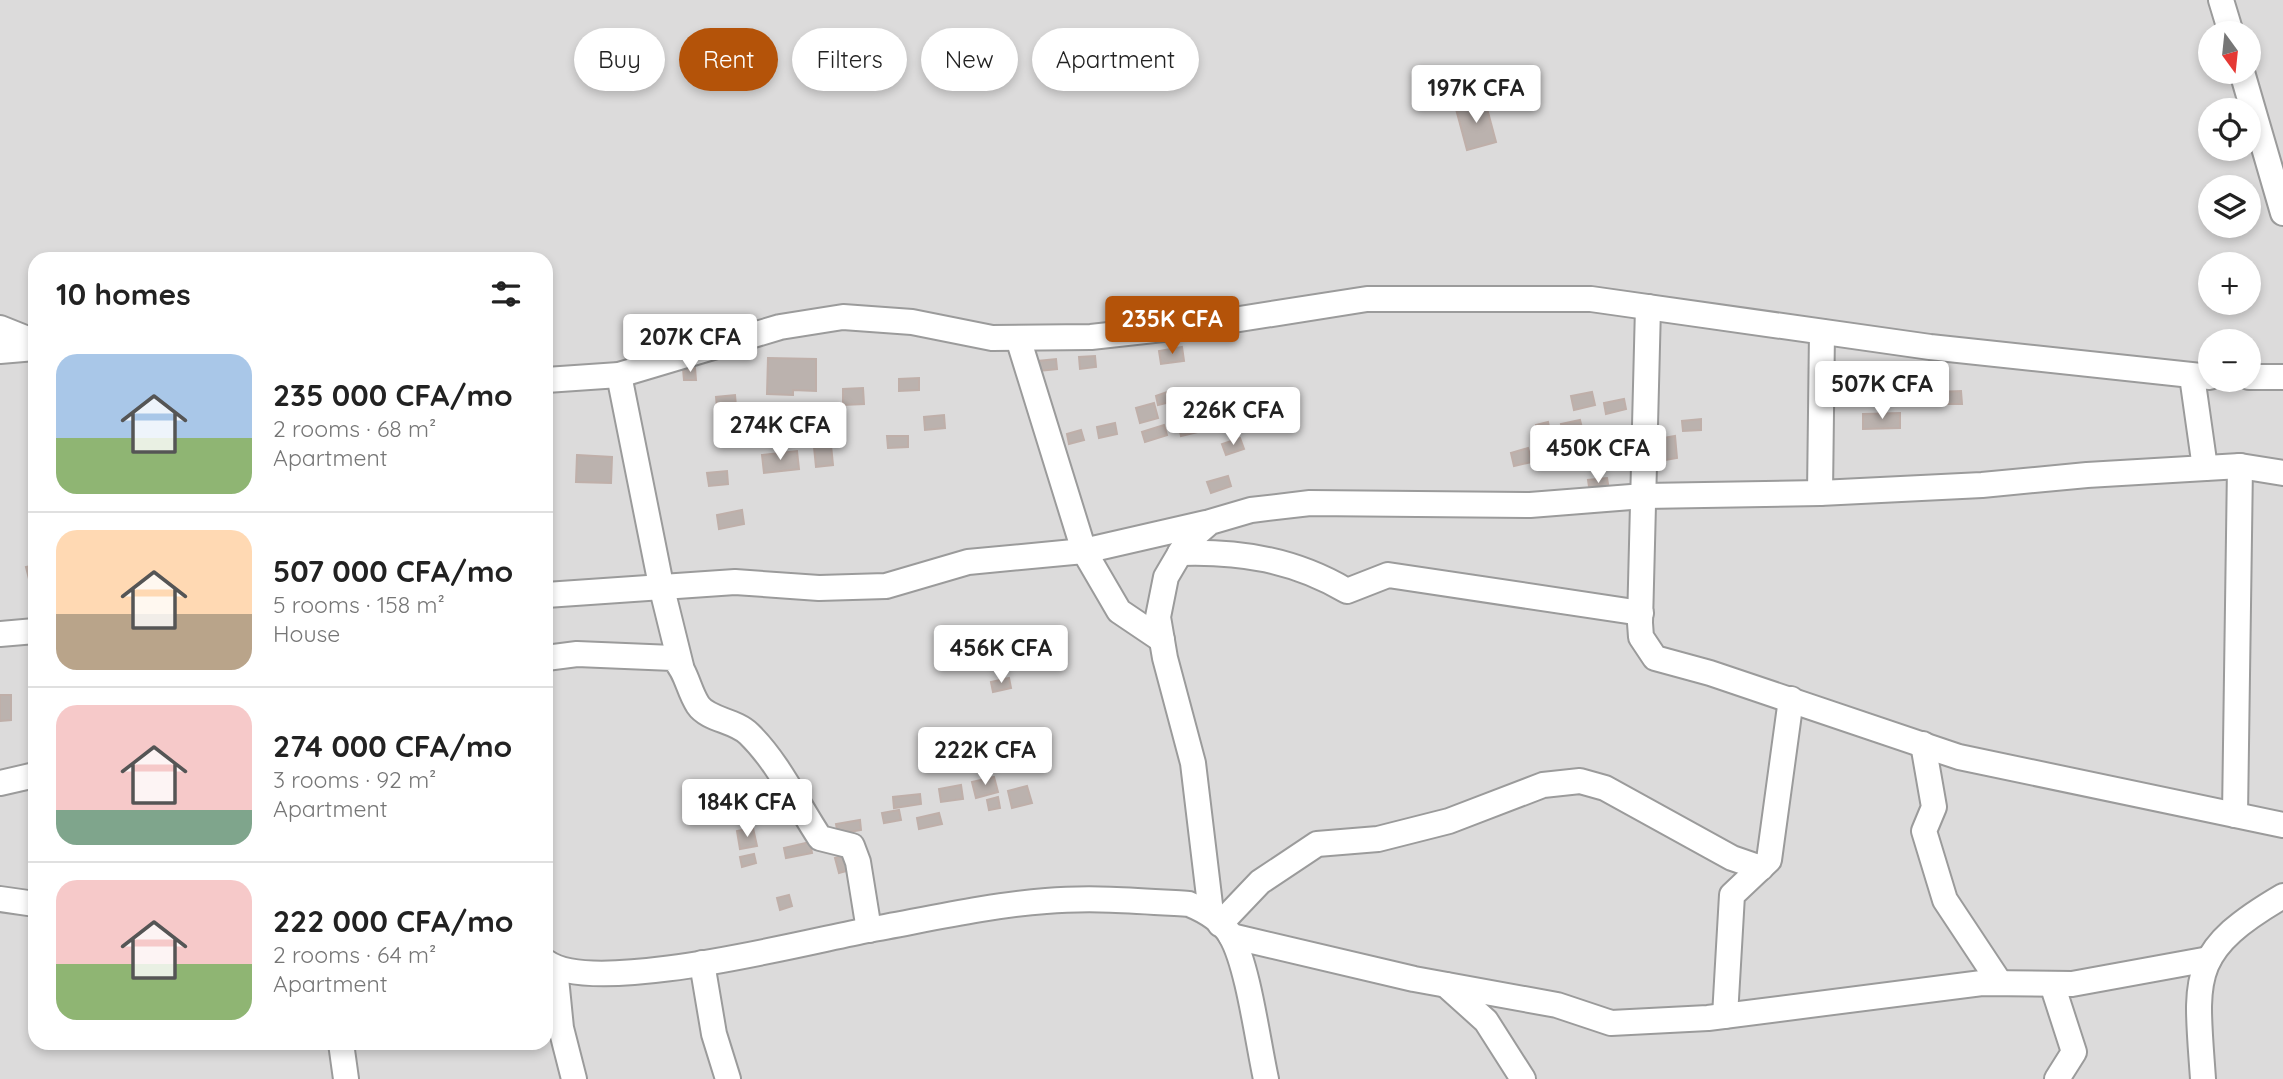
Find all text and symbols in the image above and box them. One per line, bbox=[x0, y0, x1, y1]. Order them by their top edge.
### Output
north arrow bbox=[2198, 21, 2261, 84]
map controls bbox=[2198, 21, 2261, 392]
chip: Buy bbox=[574, 28, 665, 91]
chip: Rent bbox=[679, 28, 778, 91]
chip: Filters bbox=[792, 28, 907, 91]
chip: New bbox=[921, 28, 1018, 91]
chip: Apartment bbox=[1032, 28, 1199, 91]
pin: 197K CFA bbox=[1404, 66, 1548, 125]
text: 197K CFA bbox=[1428, 73, 1524, 102]
button: locate bbox=[2198, 98, 2261, 161]
button: layers bbox=[2198, 175, 2261, 238]
button: + bbox=[2198, 252, 2261, 315]
text: 10 homes bbox=[56, 275, 191, 313]
icon: filters bbox=[487, 275, 525, 313]
pin: 235K CFA bbox=[1100, 296, 1244, 356]
text: 235K CFA bbox=[1121, 304, 1223, 333]
pin: 207K CFA bbox=[618, 314, 762, 374]
text: 207K CFA bbox=[639, 322, 741, 351]
button: − bbox=[2198, 329, 2261, 392]
pin: 507K CFA bbox=[1810, 362, 1954, 421]
text: 507K CFA bbox=[1831, 369, 1933, 398]
text: 235 000 CFA/mo bbox=[273, 376, 513, 414]
icon: home bbox=[112, 382, 196, 466]
pin: 226K CFA bbox=[1161, 388, 1305, 447]
text: 226K CFA bbox=[1182, 395, 1284, 424]
pin: 274K CFA bbox=[708, 402, 852, 462]
text: 274K CFA bbox=[729, 410, 831, 439]
text: 2 rooms · 68 m² bbox=[273, 414, 436, 443]
pin: 450K CFA bbox=[1526, 426, 1670, 485]
text: 450K CFA bbox=[1546, 433, 1650, 462]
text: Apartment bbox=[273, 443, 387, 472]
text: 507 000 CFA/mo bbox=[273, 552, 513, 590]
icon: home bbox=[112, 558, 196, 642]
text: 5 rooms · 158 m² bbox=[273, 590, 445, 619]
text: House bbox=[273, 619, 340, 648]
pin: 456K CFA bbox=[929, 626, 1073, 685]
text: 456K CFA bbox=[950, 633, 1052, 662]
text: 274 000 CFA/mo bbox=[273, 727, 512, 765]
pin: 222K CFA bbox=[913, 728, 1057, 787]
icon: home bbox=[112, 733, 196, 817]
text: 222K CFA bbox=[934, 735, 1036, 764]
text: 3 rooms · 92 m² bbox=[273, 765, 436, 794]
pin: 184K CFA bbox=[675, 780, 819, 839]
text: 184K CFA bbox=[698, 787, 796, 816]
text: Apartment bbox=[273, 794, 387, 823]
text: 222 000 CFA/mo bbox=[273, 902, 514, 940]
icon: home bbox=[112, 908, 196, 992]
text: 2 rooms · 64 m² bbox=[273, 940, 436, 969]
text: Apartment bbox=[273, 969, 387, 998]

